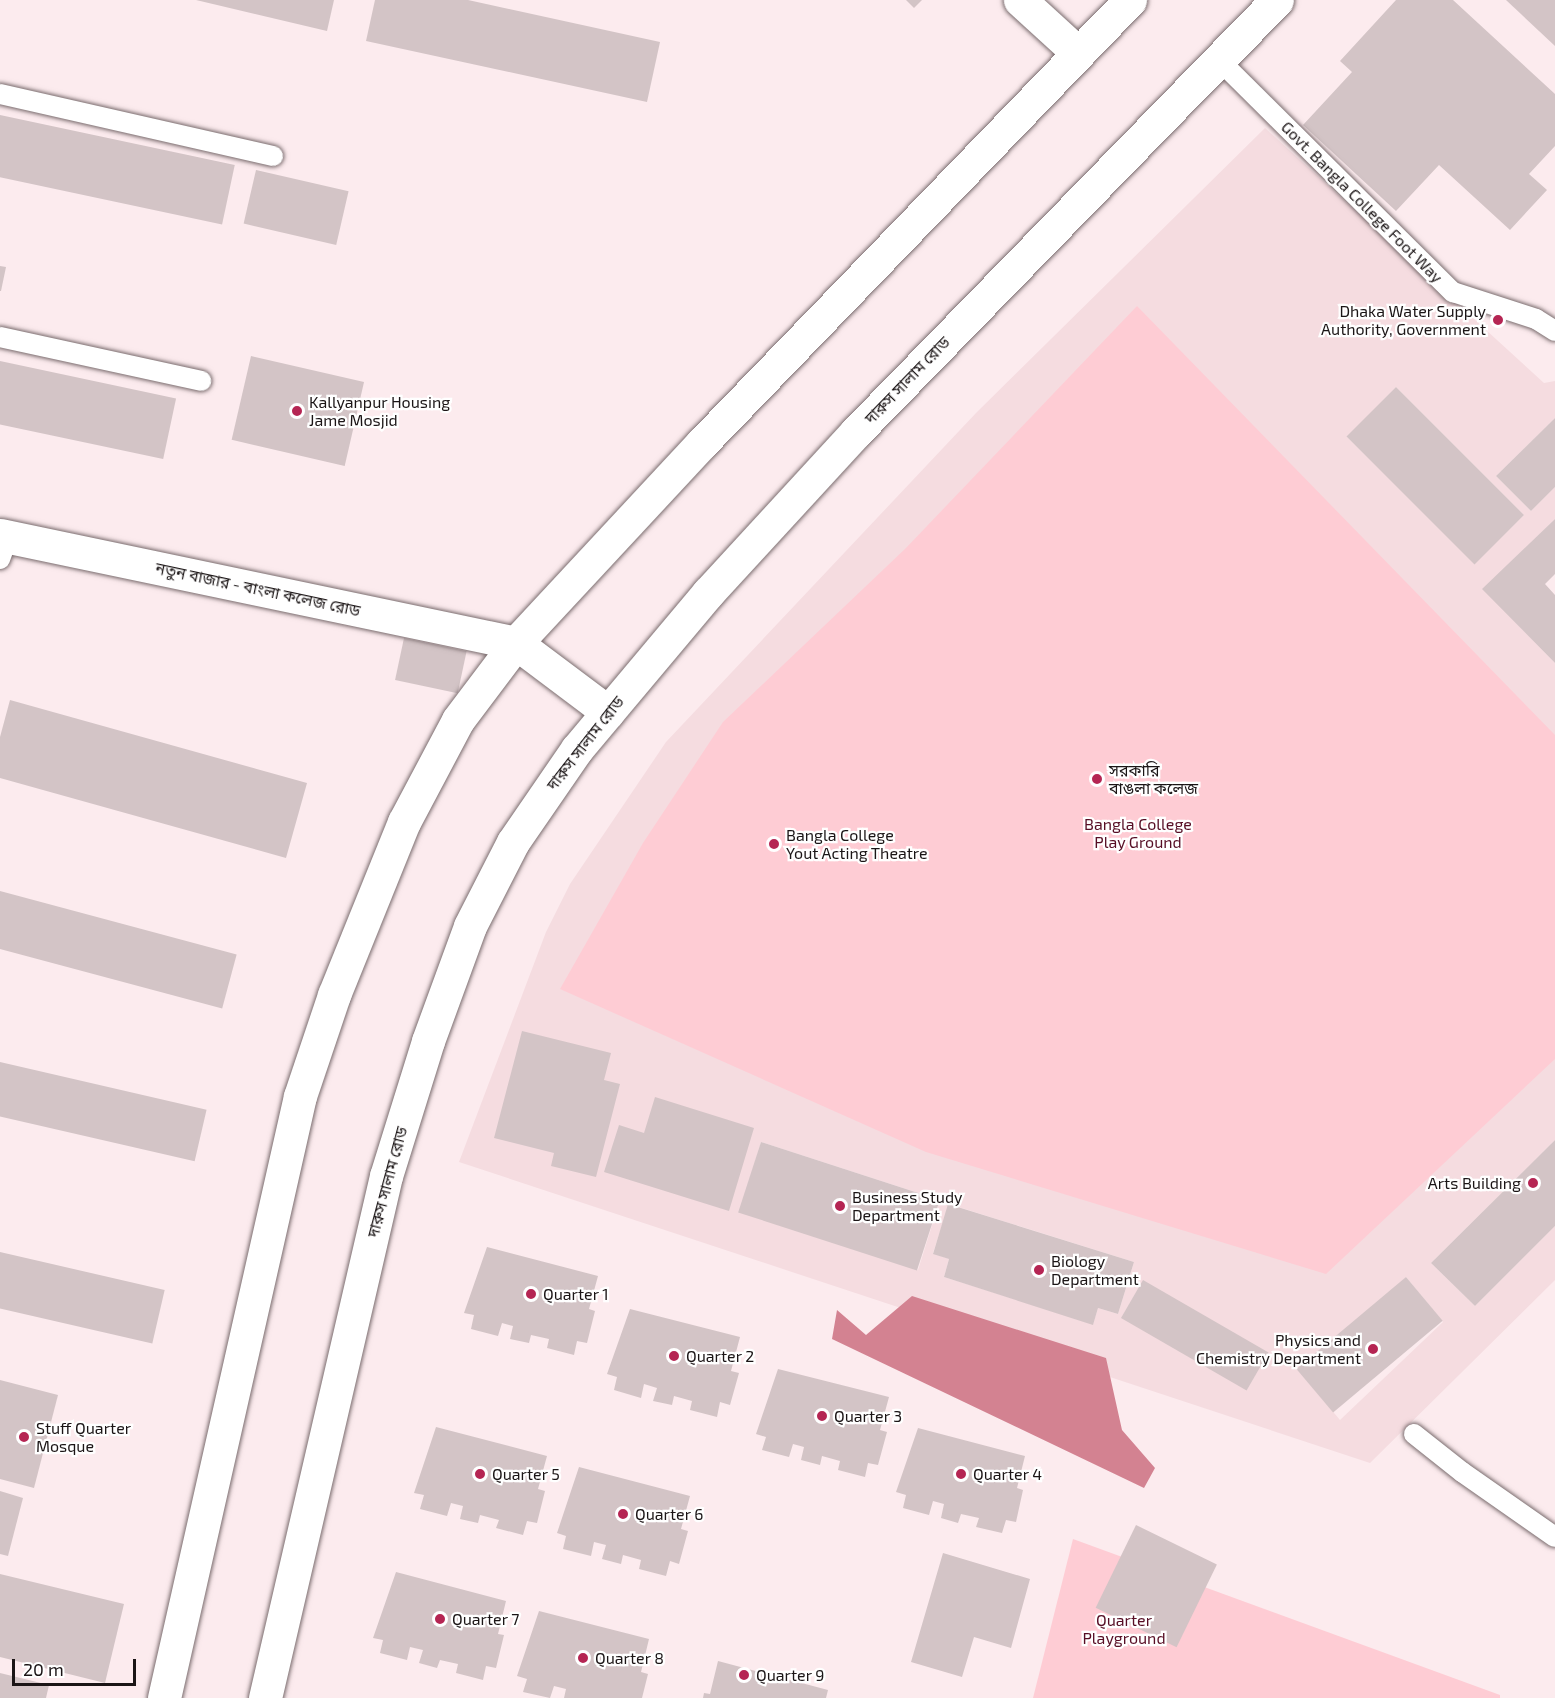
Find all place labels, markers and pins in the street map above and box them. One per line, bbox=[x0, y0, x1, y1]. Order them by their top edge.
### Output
place label: Dhaka Water Supply Authority, Government bbox=[1321, 301, 1486, 339]
marker: Dhaka Water Supply Authority, Government bbox=[1491, 313, 1505, 327]
place label: Kallyanpur Housing Jame Mosjid bbox=[309, 392, 450, 430]
marker: Kallyanpur Housing Jame Mosjid bbox=[290, 404, 304, 418]
place label: সরকারি বাঙলা কলেজ bbox=[1109, 760, 1198, 798]
marker: সরকারি বাঙলা কলেজ bbox=[1090, 772, 1104, 786]
place label: Bangla College Yout Acting Theatre bbox=[786, 825, 928, 863]
marker: Bangla College Yout Acting Theatre bbox=[767, 837, 781, 851]
place label: Arts Building bbox=[1428, 1173, 1521, 1193]
marker: Arts Building bbox=[1526, 1176, 1540, 1190]
place label: Business Study Department bbox=[852, 1187, 963, 1225]
marker: Business Study Department bbox=[833, 1199, 847, 1213]
place label: Biology Department bbox=[1051, 1251, 1139, 1289]
marker: Biology Department bbox=[1032, 1263, 1046, 1277]
place label: Quarter 1 bbox=[543, 1284, 609, 1304]
marker: Quarter 1 bbox=[524, 1287, 538, 1301]
place label: Physics and Chemistry Department bbox=[1196, 1330, 1361, 1368]
marker: Physics and Chemistry Department bbox=[1366, 1342, 1380, 1356]
place label: Quarter 2 bbox=[686, 1346, 755, 1366]
marker: Quarter 2 bbox=[667, 1349, 681, 1363]
place label: Quarter 3 bbox=[834, 1406, 903, 1426]
marker: Quarter 3 bbox=[815, 1409, 829, 1423]
place label: Stuff Quarter Mosque bbox=[36, 1418, 131, 1456]
marker: Stuff Quarter Mosque bbox=[17, 1430, 31, 1444]
place label: Quarter 5 bbox=[492, 1464, 560, 1484]
place label: Quarter 4 bbox=[973, 1464, 1043, 1484]
marker: Quarter 5 bbox=[473, 1467, 487, 1481]
marker: Quarter 4 bbox=[954, 1467, 968, 1481]
place label: Quarter 6 bbox=[635, 1504, 704, 1524]
marker: Quarter 6 bbox=[616, 1507, 630, 1521]
place label: Quarter 7 bbox=[452, 1609, 520, 1629]
marker: Quarter 7 bbox=[433, 1612, 447, 1626]
place label: Quarter 8 bbox=[595, 1648, 664, 1668]
marker: Quarter 8 bbox=[576, 1651, 590, 1665]
place label: Quarter 9 bbox=[756, 1665, 825, 1685]
marker: Quarter 9 bbox=[737, 1668, 751, 1682]

